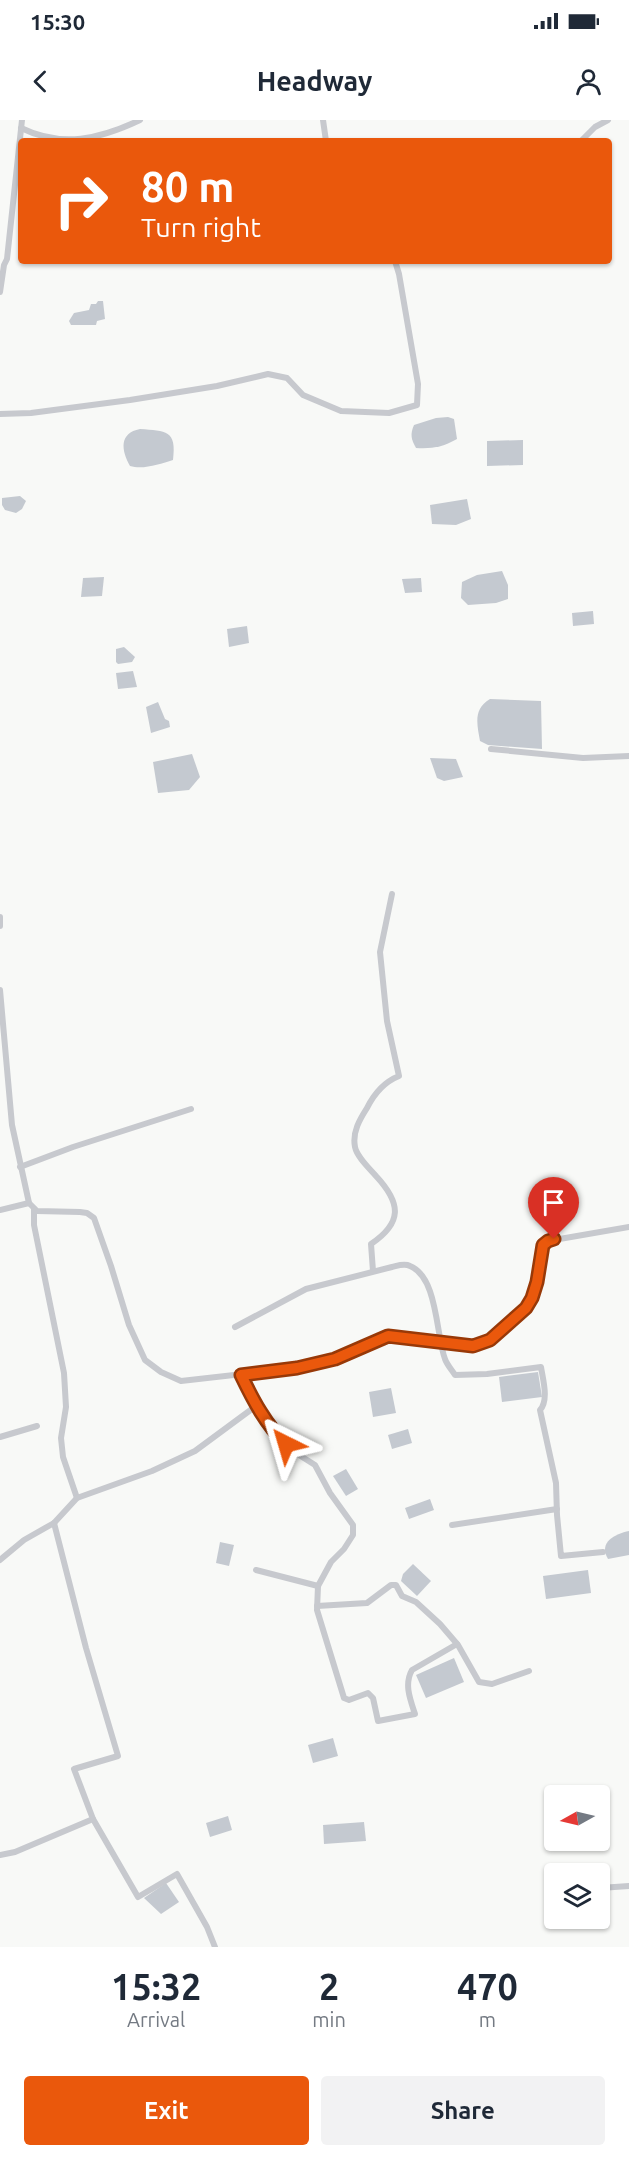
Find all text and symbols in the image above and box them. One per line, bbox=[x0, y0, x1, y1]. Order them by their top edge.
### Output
text: 15:30 bbox=[30, 9, 85, 34]
icon: back bbox=[24, 65, 57, 98]
icon: person bbox=[572, 65, 605, 98]
text: Headway bbox=[257, 66, 372, 96]
icon: right bbox=[42, 162, 120, 240]
text: 80 m bbox=[141, 163, 235, 210]
text: Turn right bbox=[141, 212, 261, 242]
pin bbox=[528, 1177, 579, 1239]
icon: arrive bbox=[537, 1186, 570, 1219]
position arrow bbox=[254, 1412, 318, 1476]
north arrow bbox=[544, 1785, 610, 1851]
map controls bbox=[544, 1785, 610, 1929]
button: layers bbox=[544, 1863, 610, 1929]
text: 15:32 bbox=[111, 1966, 201, 2007]
text: 2 bbox=[319, 1966, 339, 2007]
text: 470 bbox=[457, 1966, 518, 2007]
text: Arrival bbox=[127, 2008, 185, 2031]
text: min bbox=[312, 2008, 346, 2031]
text: m bbox=[479, 2008, 496, 2031]
button: Exit bbox=[24, 2076, 309, 2145]
button: Share bbox=[321, 2076, 605, 2145]

